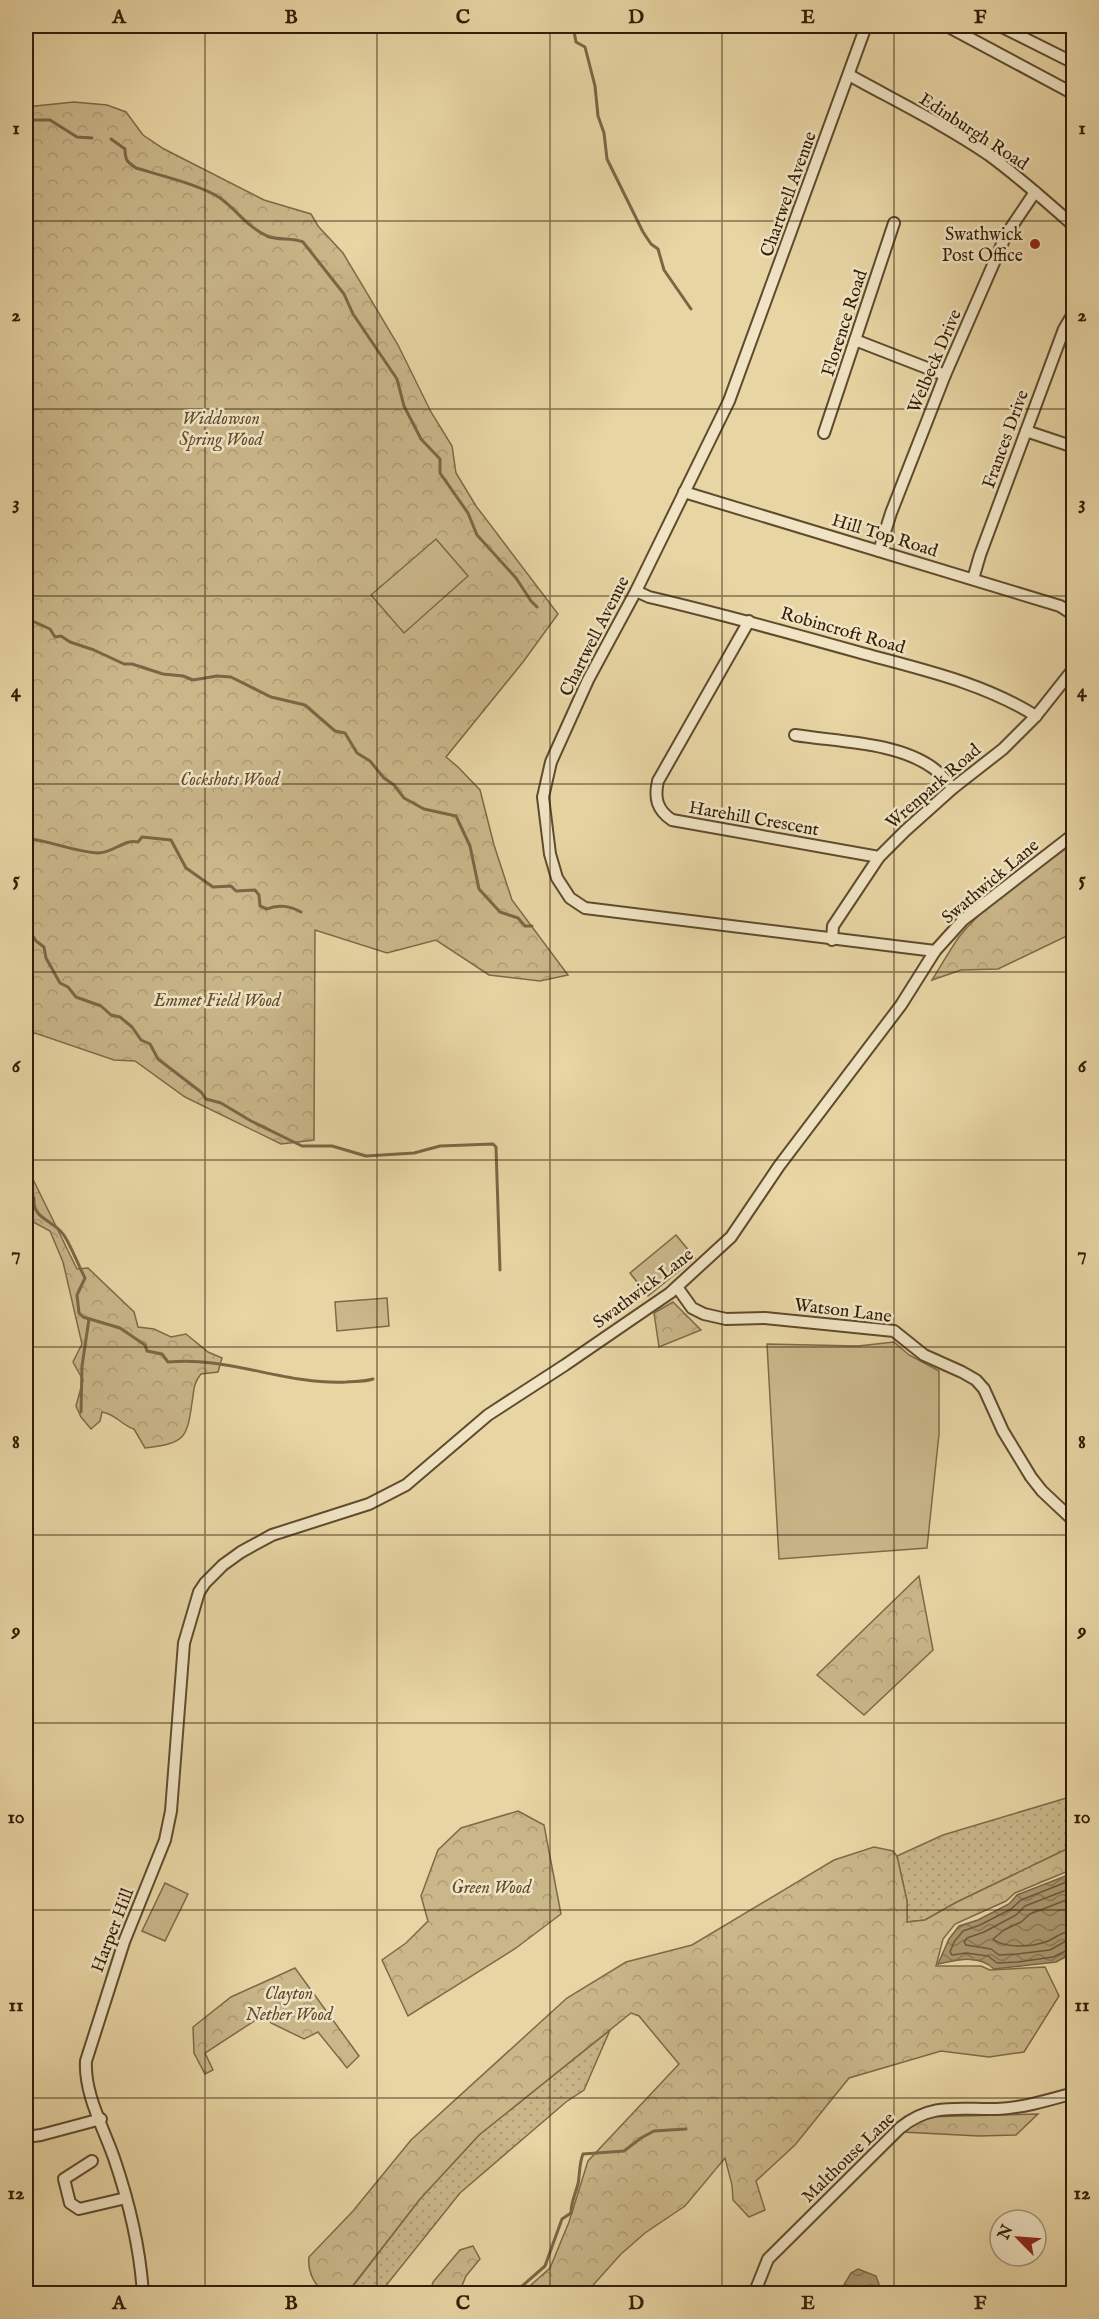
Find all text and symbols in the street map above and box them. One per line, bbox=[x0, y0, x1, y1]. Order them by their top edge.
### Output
text: A bbox=[111, 5, 127, 30]
text: B bbox=[284, 5, 298, 30]
text: C bbox=[456, 5, 470, 30]
text: D bbox=[628, 5, 644, 30]
text: E bbox=[801, 5, 815, 30]
text: F bbox=[974, 5, 987, 30]
street label: Edinburgh Road bbox=[914, 88, 1033, 176]
text: 1 bbox=[12, 116, 20, 141]
text: 1 bbox=[1078, 116, 1086, 141]
street label: Chartwell Avenue bbox=[756, 129, 823, 260]
place label: Swathwick Post Office bbox=[942, 224, 1023, 268]
marker: Swathwick Post Office bbox=[1028, 237, 1042, 251]
street label: Florence Road bbox=[817, 267, 874, 380]
text: 2 bbox=[11, 303, 21, 328]
text: 2 bbox=[1077, 303, 1087, 328]
street label: Welbeck Drive bbox=[903, 306, 968, 417]
street label: Frances Drive bbox=[978, 387, 1035, 492]
park label: Widdowson Spring Wood bbox=[179, 408, 264, 452]
text: 3 bbox=[12, 491, 20, 516]
text: 3 bbox=[1078, 491, 1086, 516]
street label: Hill Top Road bbox=[829, 509, 941, 564]
street label: Chartwell Avenue bbox=[555, 573, 636, 701]
street label: Robincroft Road bbox=[778, 603, 908, 660]
text: 4 bbox=[11, 679, 22, 704]
text: 4 bbox=[1077, 679, 1088, 704]
street label: Wrenpark Road bbox=[882, 739, 987, 835]
park label: Cockshots Wood bbox=[180, 769, 281, 792]
street label: Harehill Crescent bbox=[687, 797, 821, 842]
street label: Swathwick Lane bbox=[937, 835, 1044, 930]
text: 5 bbox=[12, 867, 20, 892]
text: 5 bbox=[1078, 867, 1086, 892]
park label: Emmet Field Wood bbox=[152, 990, 282, 1013]
text: 6 bbox=[12, 1054, 22, 1079]
text: 6 bbox=[1078, 1054, 1088, 1079]
text: 7 bbox=[11, 1242, 21, 1267]
text: 7 bbox=[1077, 1242, 1087, 1267]
street label: Swathwick Lane bbox=[589, 1244, 699, 1335]
street label: Watson Lane bbox=[793, 1294, 893, 1329]
text: 8 bbox=[12, 1430, 20, 1455]
text: 8 bbox=[1078, 1430, 1086, 1455]
text: 9 bbox=[11, 1618, 21, 1643]
text: 9 bbox=[1077, 1618, 1087, 1643]
text: 10 bbox=[7, 1805, 25, 1830]
text: 10 bbox=[1073, 1805, 1091, 1830]
park label: Green Wood bbox=[451, 1877, 532, 1900]
street label: Harper Hill bbox=[87, 1885, 140, 1976]
park label: Clayton Nether Wood bbox=[246, 1983, 334, 2027]
text: 11 bbox=[9, 1993, 23, 2018]
text: 11 bbox=[1075, 1993, 1089, 2018]
street label: Malthouse Lane bbox=[797, 2108, 901, 2208]
text: 12 bbox=[8, 2181, 25, 2206]
text: 12 bbox=[1074, 2181, 1091, 2206]
north arrow bbox=[988, 2208, 1048, 2268]
text: N bbox=[994, 2222, 1018, 2244]
text: A bbox=[111, 2291, 127, 2316]
text: B bbox=[284, 2291, 298, 2316]
text: C bbox=[456, 2291, 470, 2316]
text: D bbox=[628, 2291, 644, 2316]
text: E bbox=[801, 2291, 815, 2316]
text: F bbox=[974, 2291, 987, 2316]

